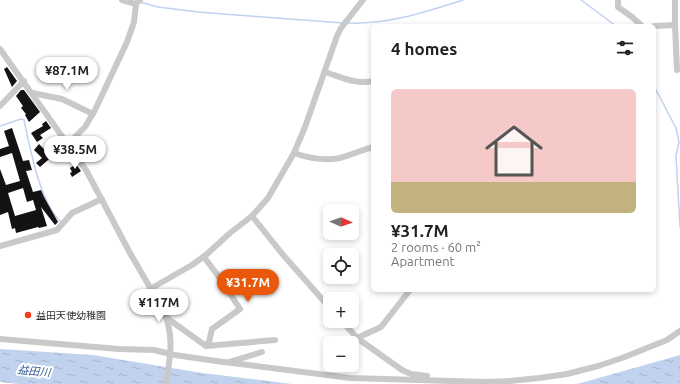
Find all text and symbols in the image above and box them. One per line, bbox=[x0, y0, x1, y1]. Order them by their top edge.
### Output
icon: filters bbox=[614, 37, 636, 59]
text: 4 homes bbox=[391, 39, 457, 58]
pin: ¥87.1M bbox=[34, 57, 100, 91]
text: ¥87.1M bbox=[45, 63, 89, 77]
icon: home bbox=[478, 115, 550, 187]
pin: ¥38.5M bbox=[42, 136, 108, 170]
text: ¥38.5M bbox=[53, 142, 97, 156]
north arrow bbox=[323, 204, 359, 240]
map controls bbox=[323, 204, 359, 372]
text: ¥31.7M bbox=[391, 221, 449, 240]
text: 2 rooms · 60 m² bbox=[391, 240, 481, 254]
button: locate bbox=[323, 248, 359, 284]
text: Apartment bbox=[391, 254, 455, 268]
pin: ¥31.7M bbox=[215, 269, 281, 303]
text: ¥31.7M bbox=[226, 275, 270, 289]
pin: ¥117M bbox=[131, 289, 187, 323]
button: + bbox=[323, 292, 359, 328]
text: ¥117M bbox=[139, 295, 179, 309]
marker: 益田天使幼稚園 bbox=[23, 310, 33, 320]
place label: 益田天使幼稚園 bbox=[36, 310, 106, 321]
button: − bbox=[323, 336, 359, 372]
water label: 益田川 bbox=[17, 363, 52, 379]

